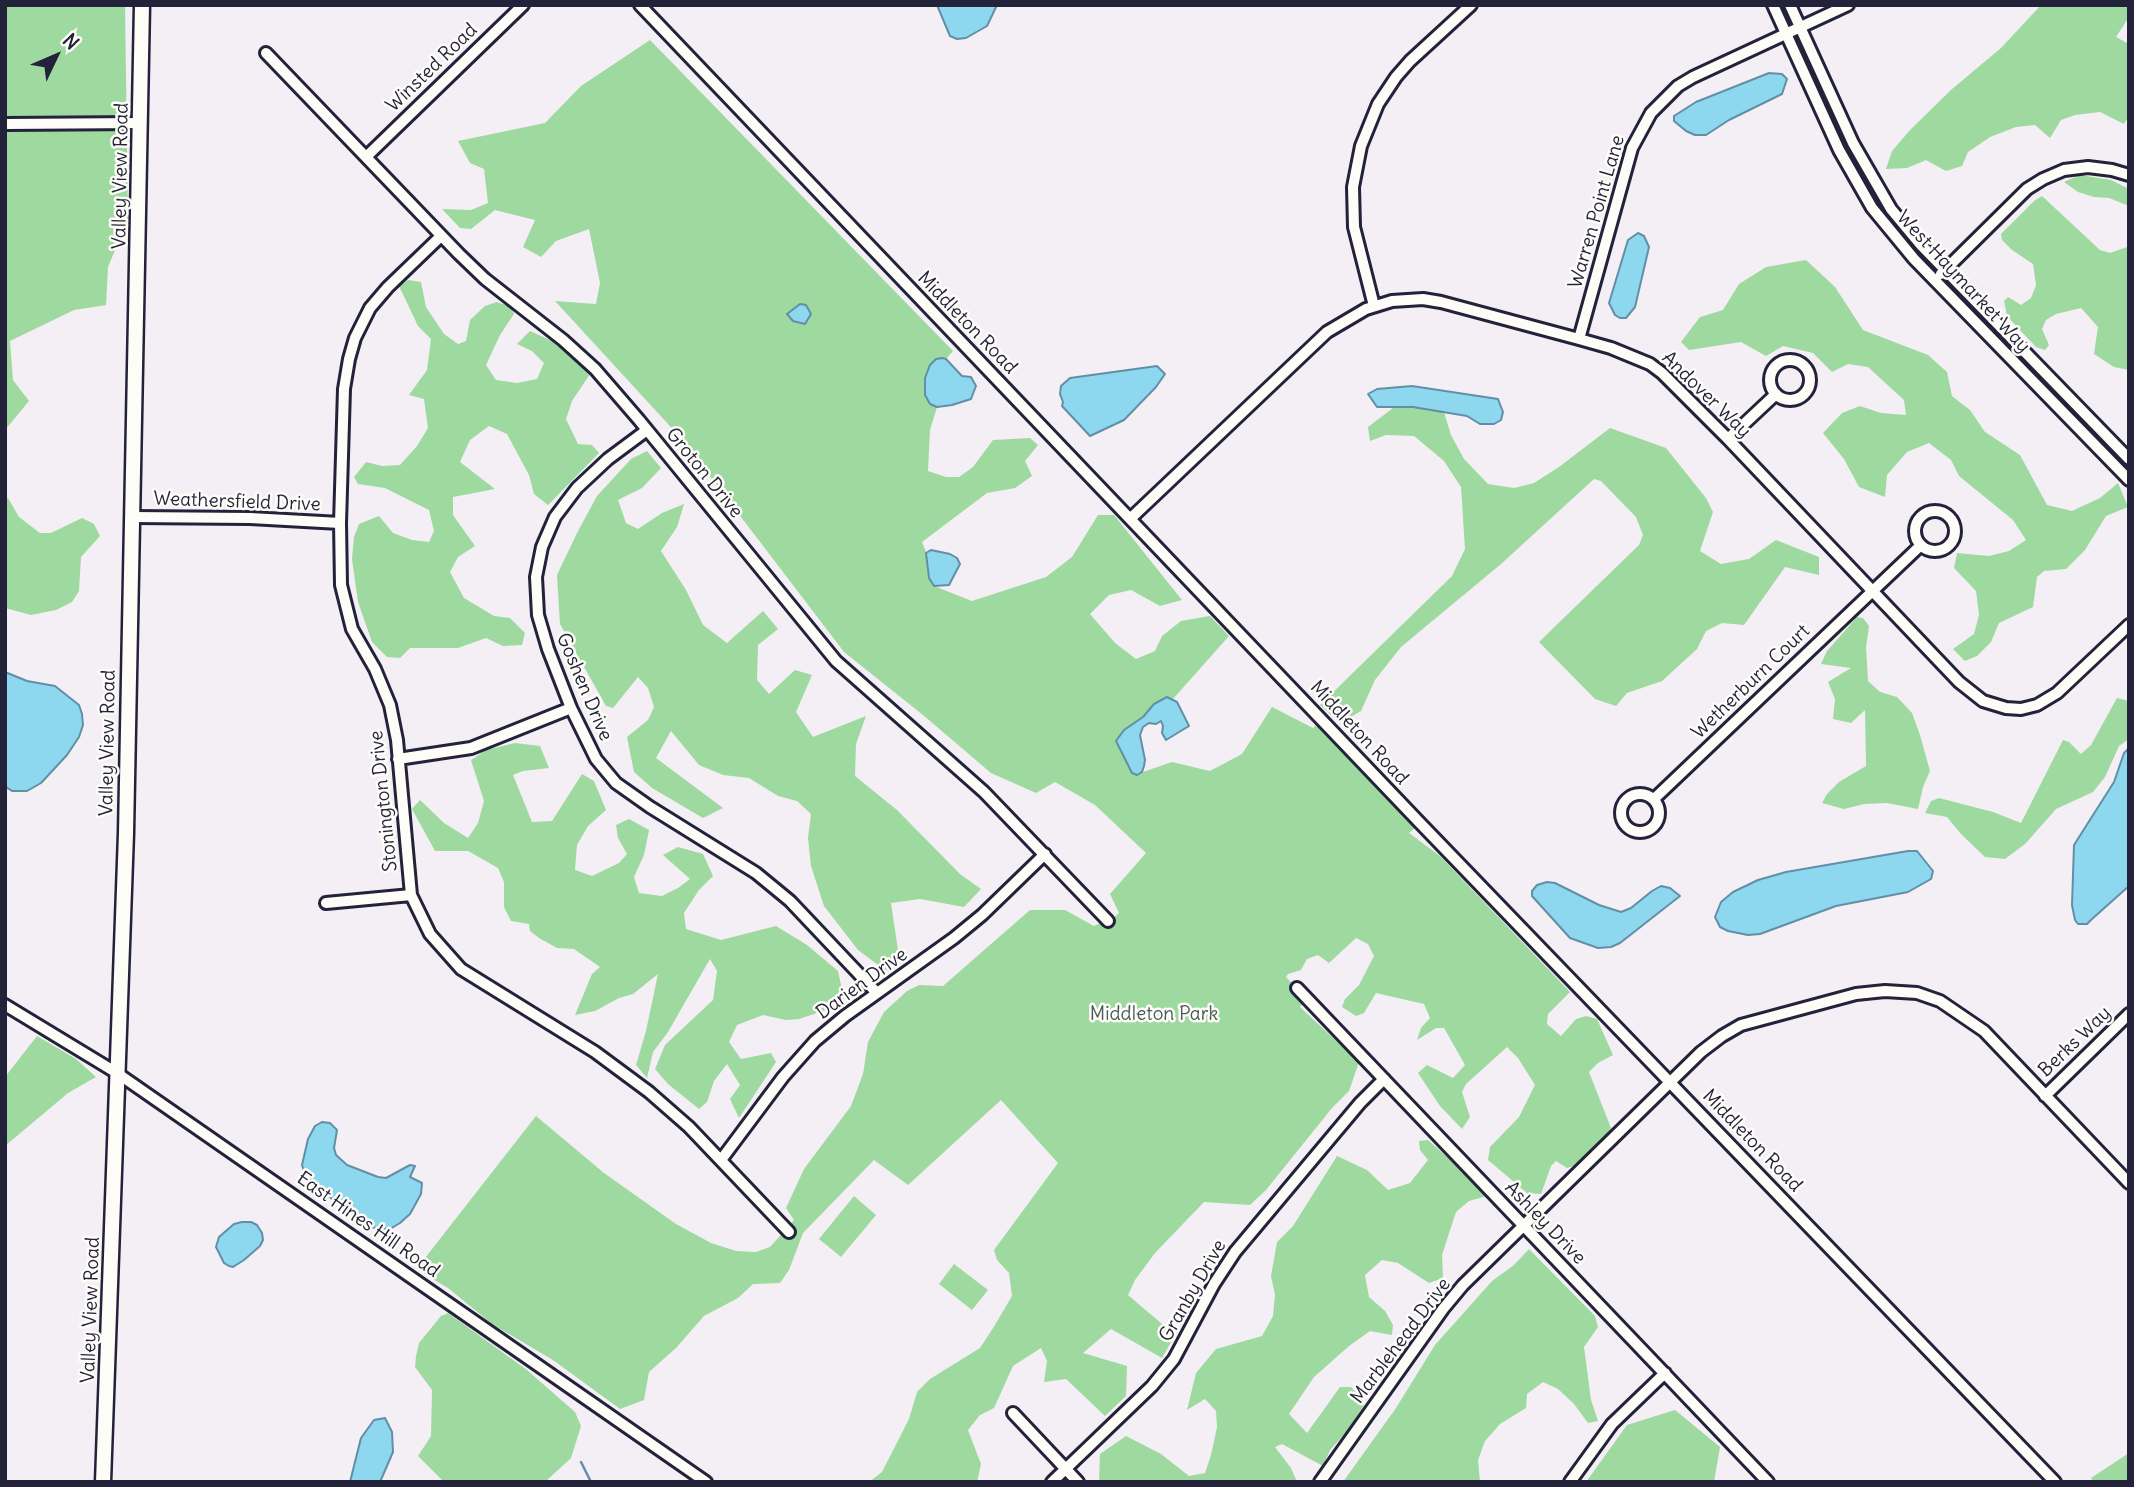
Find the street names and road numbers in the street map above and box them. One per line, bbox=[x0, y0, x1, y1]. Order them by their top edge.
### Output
street label: Winsted Road bbox=[382, 19, 482, 117]
street label: Valley View Road bbox=[108, 103, 134, 249]
street label: Warren Point Lane bbox=[1564, 133, 1630, 291]
street label: West Haymarket Way bbox=[1891, 206, 2035, 358]
street label: Middleton Road bbox=[912, 267, 1022, 379]
street label: Andover Way bbox=[1657, 347, 1755, 443]
street label: Groton Drive bbox=[661, 423, 747, 523]
street label: Weathersfield Drive bbox=[153, 488, 321, 516]
street label: Wetherburn Court bbox=[1687, 620, 1815, 744]
street label: Goshen Drive bbox=[551, 630, 617, 744]
street label: Valley View Road bbox=[95, 670, 121, 816]
street label: Middleton Road bbox=[1305, 676, 1413, 790]
street label: Stonington Drive bbox=[365, 729, 403, 873]
street label: Darien Drive bbox=[812, 943, 912, 1025]
street label: Berks Way bbox=[2034, 1002, 2116, 1082]
street label: Middleton Road bbox=[1697, 1085, 1807, 1197]
street label: East Hines Hill Road bbox=[292, 1167, 444, 1283]
street label: Ashley Drive bbox=[1500, 1177, 1590, 1269]
street label: Valley View Road bbox=[77, 1236, 105, 1384]
street label: Granby Drive bbox=[1155, 1236, 1231, 1346]
street label: Marblehead Drive bbox=[1346, 1274, 1456, 1408]

